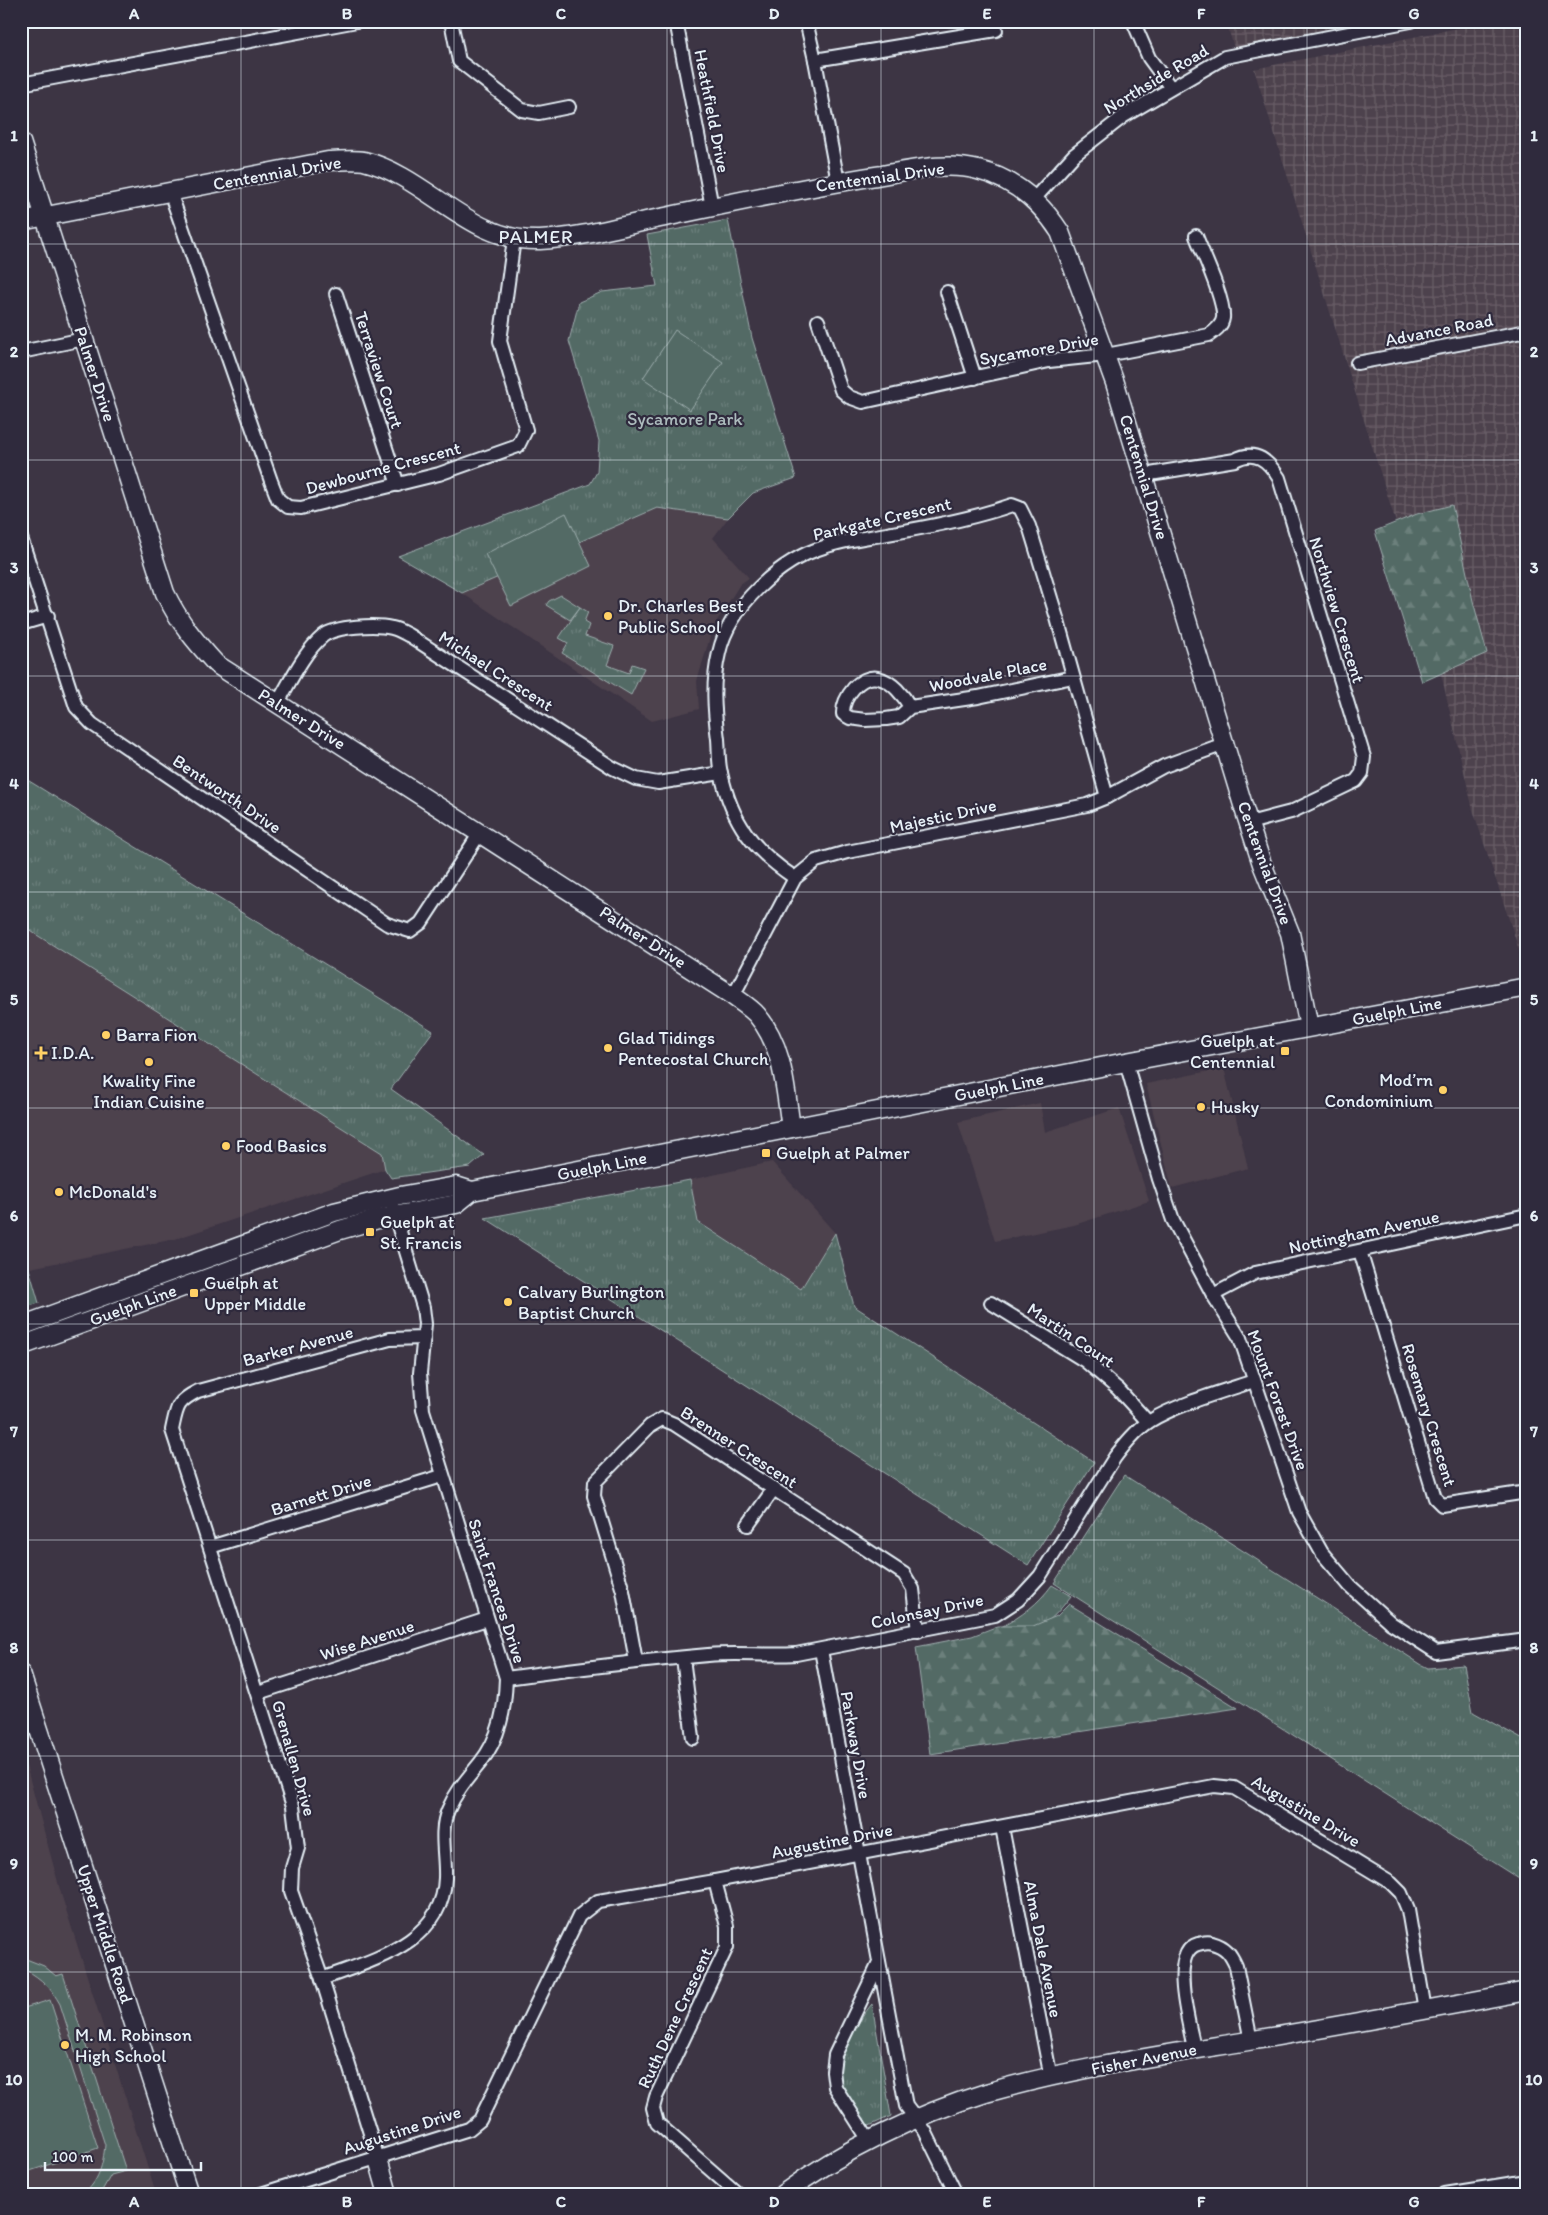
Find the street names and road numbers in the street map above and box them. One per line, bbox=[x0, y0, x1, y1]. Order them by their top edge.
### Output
street label: Northside Road bbox=[1100, 39, 1213, 119]
street label: Heathfield Drive bbox=[689, 47, 735, 175]
street label: Centennial Drive bbox=[211, 151, 343, 195]
street label: Centennial Drive bbox=[814, 157, 946, 197]
street label: Terraview Court bbox=[350, 309, 408, 432]
street label: Advance Road bbox=[1383, 309, 1495, 351]
street label: Palmer Drive bbox=[69, 324, 121, 424]
street label: Sycamore Drive bbox=[978, 328, 1100, 370]
street label: Centennial Drive bbox=[1115, 412, 1173, 542]
street label: Dewbourne Crescent bbox=[303, 437, 463, 499]
street label: Parkgate Crescent bbox=[811, 492, 954, 546]
street label: Northview Crescent bbox=[1304, 534, 1370, 686]
street label: Michael Crescent bbox=[435, 626, 558, 716]
street label: Woodvale Place bbox=[927, 653, 1049, 697]
street label: Palmer Drive bbox=[254, 683, 350, 755]
street label: Bentworth Drive bbox=[168, 749, 286, 839]
street label: Majestic Drive bbox=[888, 794, 998, 838]
street label: Centennial Drive bbox=[1232, 798, 1298, 928]
street label: Palmer Drive bbox=[596, 901, 690, 973]
street label: Guelph Line bbox=[1350, 992, 1444, 1030]
street label: Guelph Line bbox=[952, 1068, 1046, 1106]
street label: Guelph Line bbox=[555, 1147, 649, 1185]
street label: Nottingham Avenue bbox=[1287, 1205, 1441, 1259]
street label: Guelph Line bbox=[87, 1279, 179, 1331]
street label: Martin Court bbox=[1023, 1298, 1119, 1372]
street label: Barker Avenue bbox=[240, 1321, 356, 1371]
street label: Mount Forest Drive bbox=[1242, 1327, 1314, 1473]
street label: Rosemary Crescent bbox=[1397, 1341, 1461, 1489]
street label: Brenner Crescent bbox=[676, 1401, 802, 1493]
street label: Barnett Drive bbox=[268, 1469, 374, 1521]
street label: Saint Frances Drive bbox=[463, 1516, 531, 1666]
street label: Colonsay Drive bbox=[869, 1588, 985, 1634]
street label: Wise Avenue bbox=[317, 1614, 417, 1666]
street label: Parkway Drive bbox=[836, 1689, 876, 1801]
street label: Grenallen Drive bbox=[267, 1697, 321, 1819]
street label: Augustine Drive bbox=[1248, 1770, 1364, 1852]
street label: Augustine Drive bbox=[770, 1818, 894, 1864]
street label: Upper Middle Road bbox=[72, 1862, 138, 2006]
street label: Alma Dale Avenue bbox=[1019, 1878, 1067, 2020]
street label: Ruth Dene Crescent bbox=[633, 1944, 717, 2092]
street label: Fisher Avenue bbox=[1089, 2038, 1199, 2080]
street label: Augustine Drive bbox=[340, 2101, 464, 2159]

